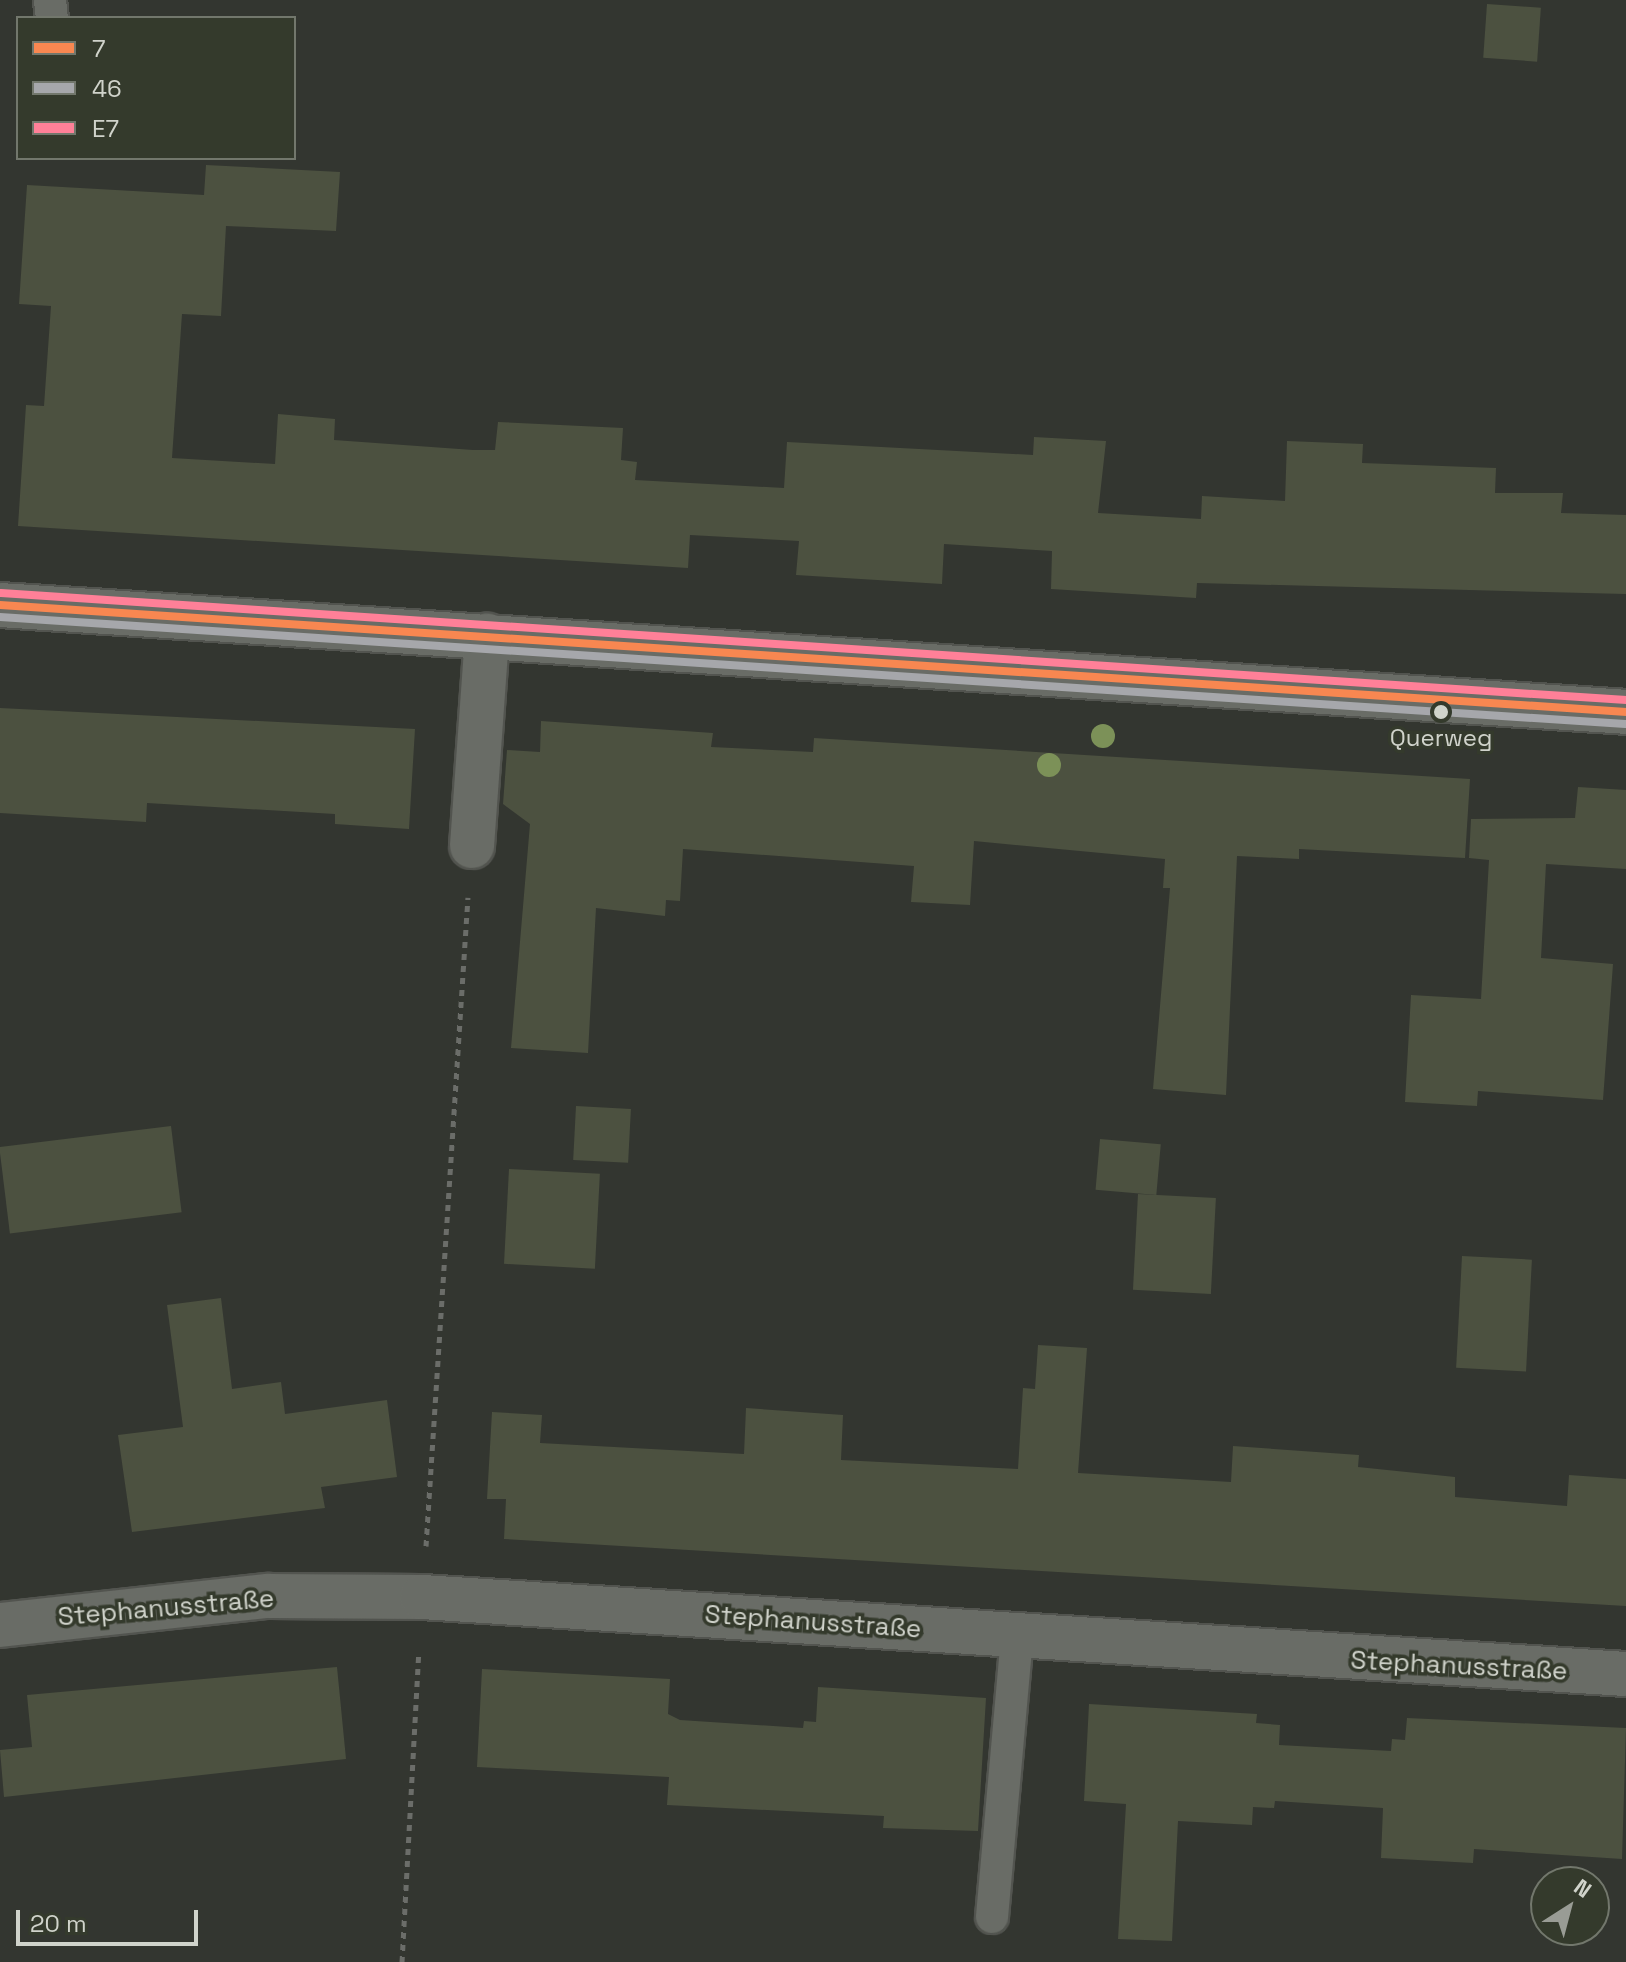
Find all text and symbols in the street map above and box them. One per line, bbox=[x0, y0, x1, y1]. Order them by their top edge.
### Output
legend bbox=[16, 16, 296, 160]
text: 7 bbox=[92, 33, 106, 64]
text: 46 bbox=[92, 73, 122, 104]
text: E7 bbox=[92, 113, 119, 144]
marker: Querweg bbox=[1433, 704, 1449, 720]
place label: Querweg bbox=[1390, 724, 1492, 752]
street label: Stephanusstraße bbox=[56, 1583, 276, 1633]
street label: Stephanusstraße bbox=[704, 1599, 922, 1645]
street label: Stephanusstraße bbox=[1350, 1645, 1568, 1687]
north arrow bbox=[1530, 1866, 1610, 1946]
text: N bbox=[1569, 1873, 1597, 1904]
scale bar bbox=[20, 1894, 202, 1944]
text: 20 m bbox=[30, 1908, 87, 1939]

